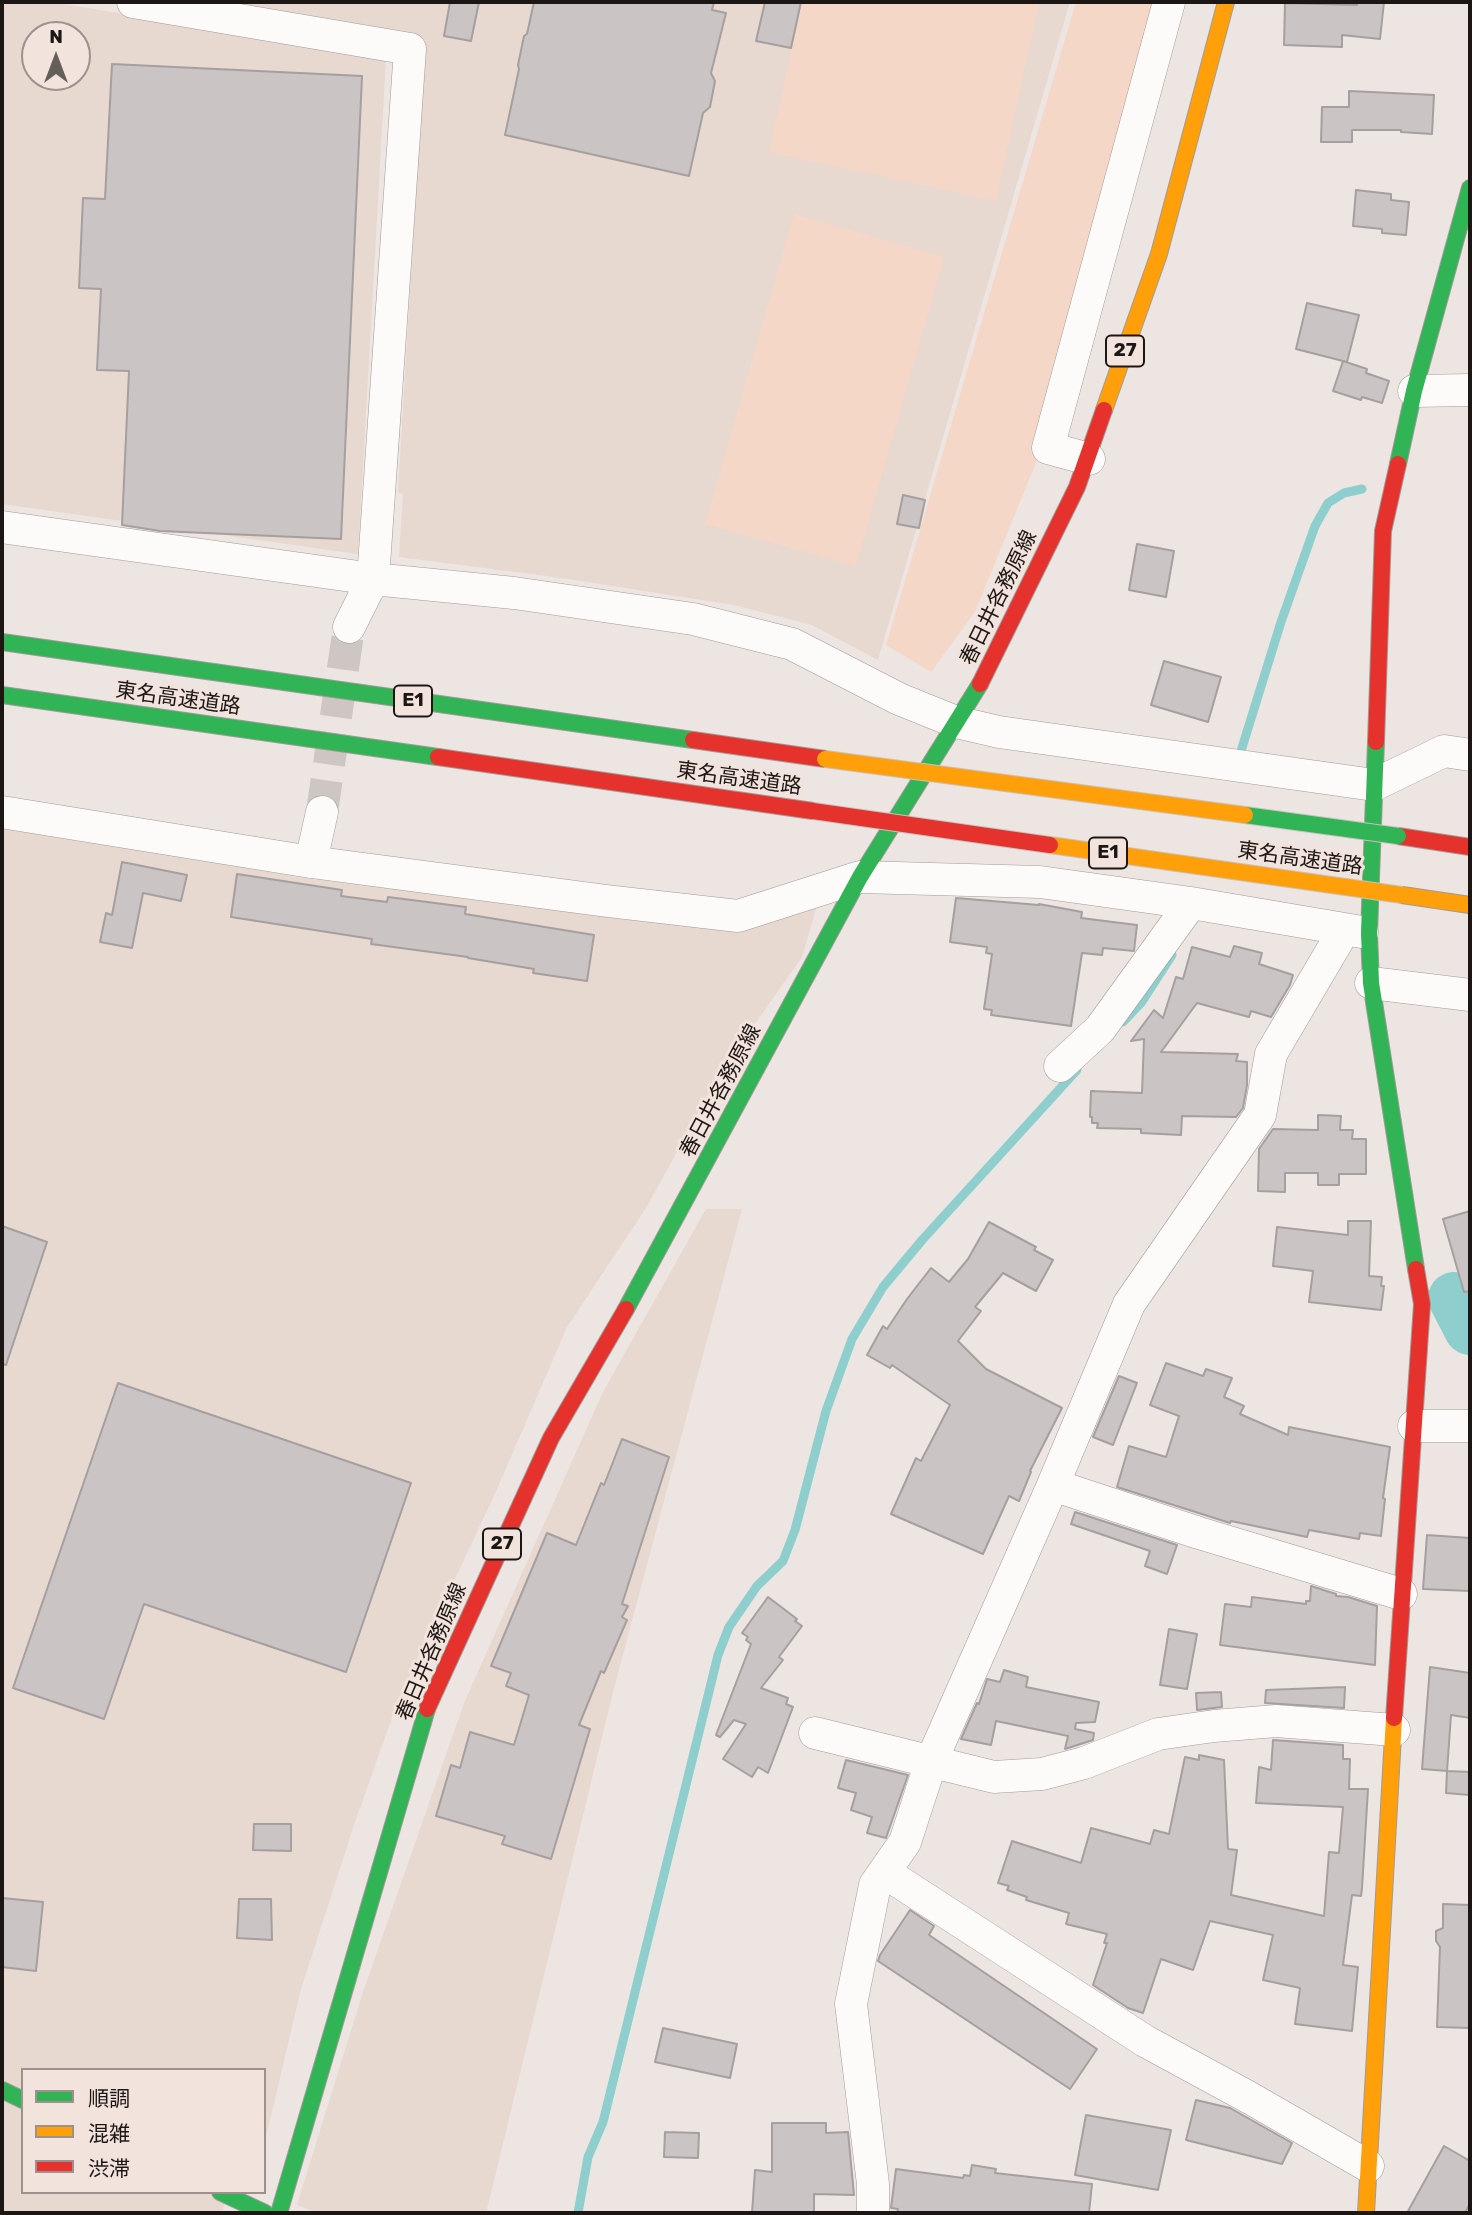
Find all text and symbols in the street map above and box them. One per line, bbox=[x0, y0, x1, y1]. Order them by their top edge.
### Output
north arrow bbox=[21, 21, 91, 91]
text: N bbox=[49, 25, 63, 48]
road number: 27 bbox=[1106, 336, 1144, 366]
street label: 春日井各務原線 bbox=[955, 526, 1043, 670]
street label: 東名高速道路 bbox=[114, 678, 242, 720]
road number: E1 bbox=[394, 686, 432, 716]
street label: 東名高速道路 bbox=[675, 758, 803, 800]
road number: E1 bbox=[1089, 838, 1127, 868]
street label: 東名高速道路 bbox=[1236, 838, 1364, 880]
street label: 春日井各務原線 bbox=[675, 1020, 767, 1162]
road number: 27 bbox=[483, 1528, 521, 1560]
street label: 春日井各務原線 bbox=[392, 1579, 472, 1725]
legend bbox=[21, 2068, 266, 2194]
text: 順調 bbox=[88, 2086, 130, 2111]
text: 混雑 bbox=[88, 2121, 130, 2146]
text: 渋滞 bbox=[88, 2156, 130, 2181]

